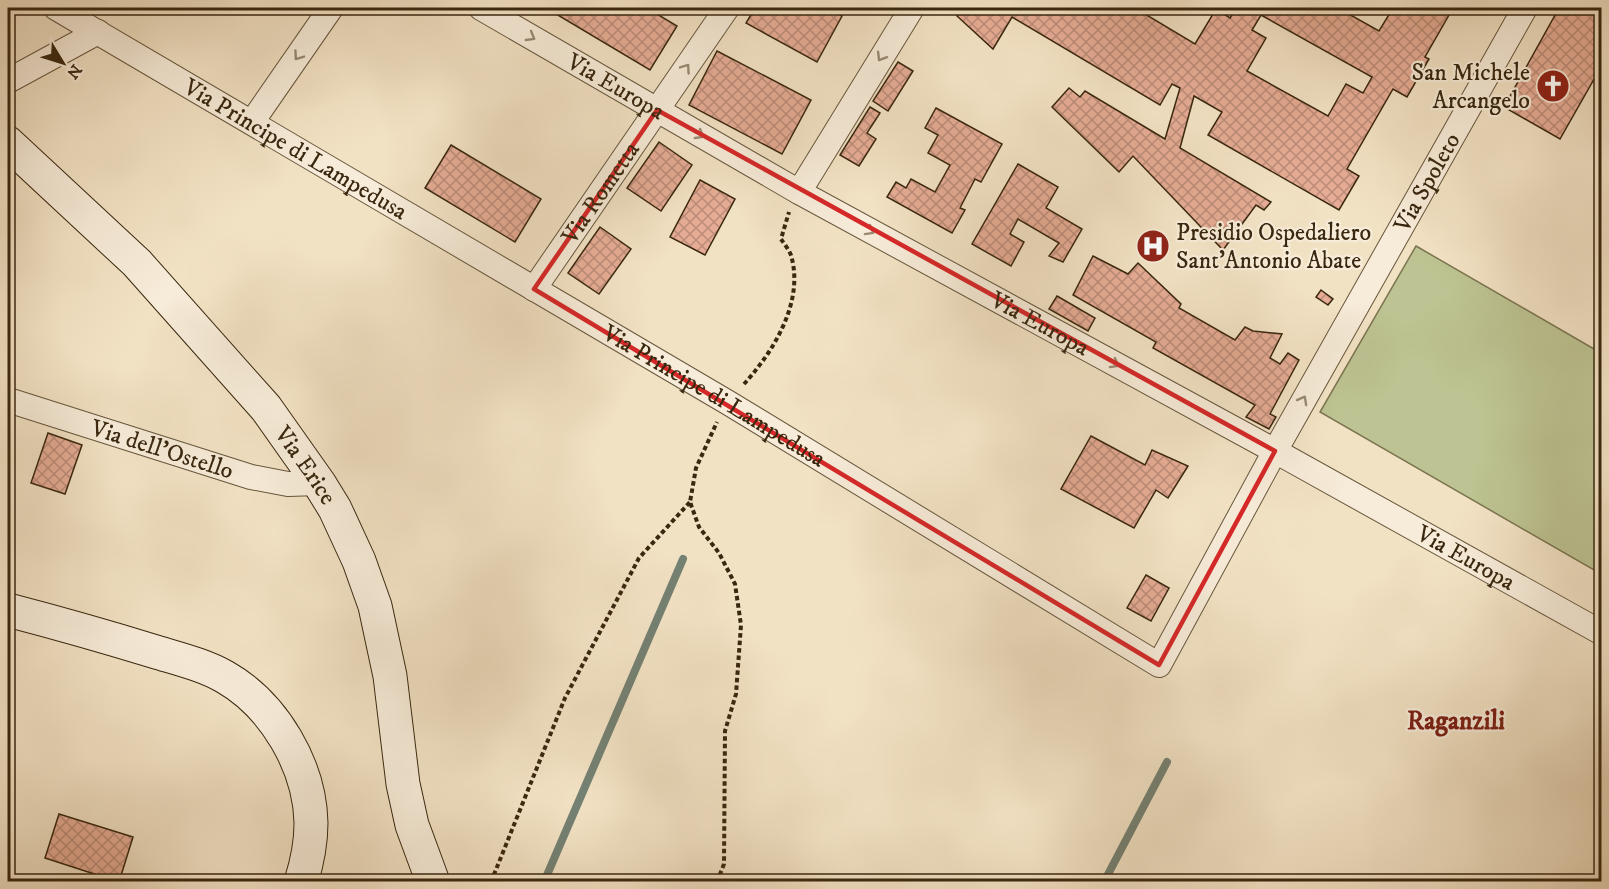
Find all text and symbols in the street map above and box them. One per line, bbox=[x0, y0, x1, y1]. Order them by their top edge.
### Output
one-way arrow bbox=[525, 30, 535, 41]
north arrow bbox=[33, 33, 93, 93]
street label: Via Europa bbox=[560, 46, 670, 127]
one-way arrow bbox=[294, 49, 305, 60]
one-way arrow bbox=[877, 51, 888, 61]
place label: San Michele Arcangelo bbox=[1412, 58, 1530, 116]
text: N bbox=[62, 60, 86, 83]
one-way arrow bbox=[679, 64, 690, 75]
church icon: San Michele Arcangelo bbox=[1535, 68, 1571, 104]
street label: Via Principe di Lampedusa bbox=[177, 72, 413, 227]
one-way arrow bbox=[694, 128, 704, 139]
street label: Via Spoleto bbox=[1387, 128, 1467, 238]
street label: Via Rometta bbox=[555, 136, 647, 251]
place label: Presidio Ospedaliero Sant'Antonio Abate bbox=[1176, 218, 1371, 276]
one-way arrow bbox=[863, 224, 874, 235]
hospital icon: Presidio Ospedaliero Sant'Antonio Abate bbox=[1135, 228, 1171, 264]
street label: Via Europa bbox=[984, 285, 1095, 363]
street label: Via Principe di Lampedusa bbox=[596, 318, 832, 475]
one-way arrow bbox=[1108, 357, 1119, 368]
one-way arrow bbox=[1296, 396, 1307, 406]
street label: Via dell'Ostello bbox=[86, 413, 237, 487]
street label: Via Erice bbox=[267, 420, 343, 511]
street label: Via Europa bbox=[1410, 518, 1521, 598]
district label: Raganzili bbox=[1407, 705, 1505, 738]

